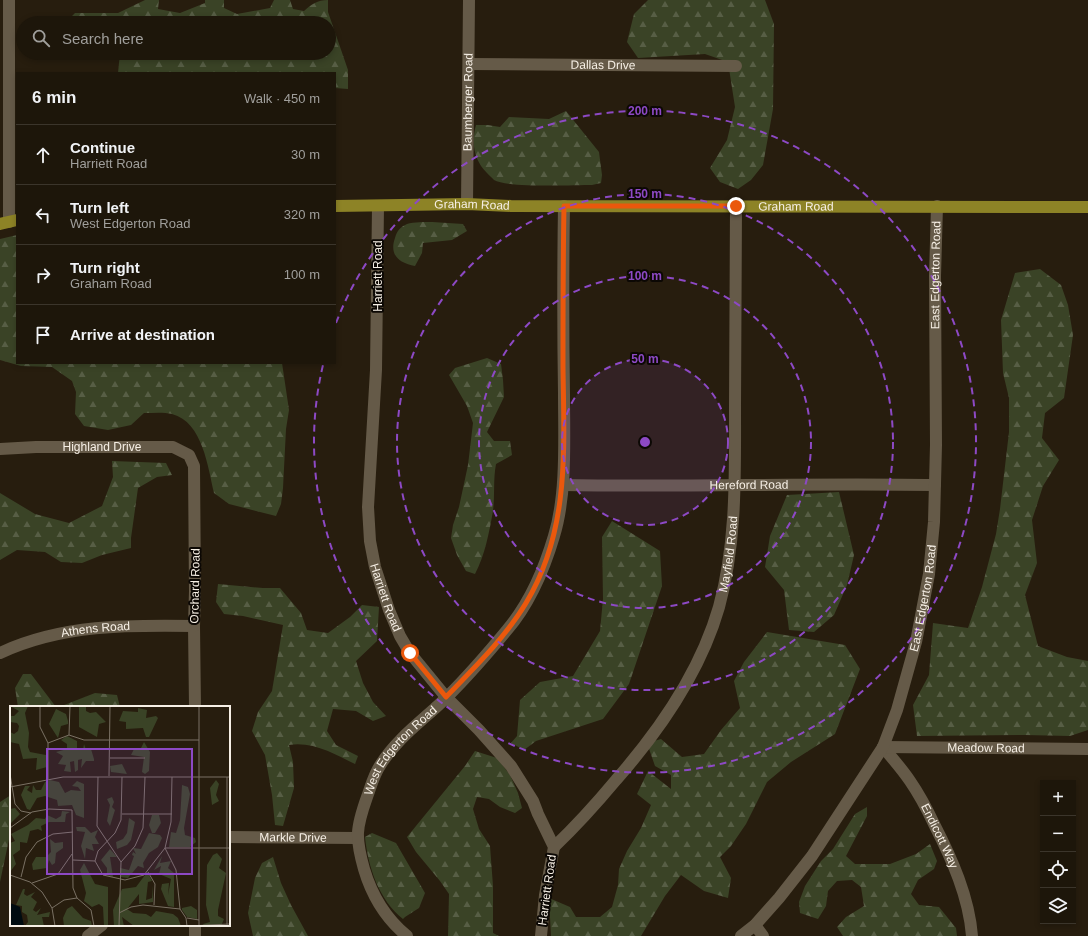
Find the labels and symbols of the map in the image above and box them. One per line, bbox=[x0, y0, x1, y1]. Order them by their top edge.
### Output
street label: Baumberger Road bbox=[461, 53, 475, 151]
street label: Dallas Drive bbox=[571, 58, 636, 72]
text: 200 m bbox=[628, 104, 662, 118]
text: 150 m bbox=[628, 187, 662, 201]
street label: Graham Road bbox=[434, 197, 510, 213]
route end bbox=[727, 197, 745, 215]
street label: Graham Road bbox=[758, 199, 834, 214]
street label: East Edgerton Road bbox=[928, 221, 944, 329]
street label: Harriett Road bbox=[371, 240, 385, 312]
text: 100 m bbox=[628, 269, 662, 283]
text: 50 m bbox=[631, 352, 659, 366]
centre of rings bbox=[638, 435, 652, 449]
street label: Highland Drive bbox=[63, 440, 142, 454]
street label: Hereford Road bbox=[710, 478, 788, 492]
street label: Mayfield Road bbox=[716, 516, 740, 594]
street label: East Edgerton Road bbox=[907, 544, 939, 653]
street label: Orchard Road bbox=[187, 548, 203, 624]
street label: Harriett Road bbox=[367, 561, 404, 634]
street label: Athens Road bbox=[60, 619, 130, 640]
route start bbox=[401, 644, 419, 662]
street label: West Edgerton Road bbox=[361, 703, 440, 797]
inset map bbox=[10, 706, 230, 926]
street label: Meadow Road bbox=[947, 741, 1025, 755]
street label: Endicott Way bbox=[918, 801, 961, 871]
street label: Markle Drive bbox=[259, 830, 327, 845]
street label: Harriett Road bbox=[535, 854, 559, 926]

